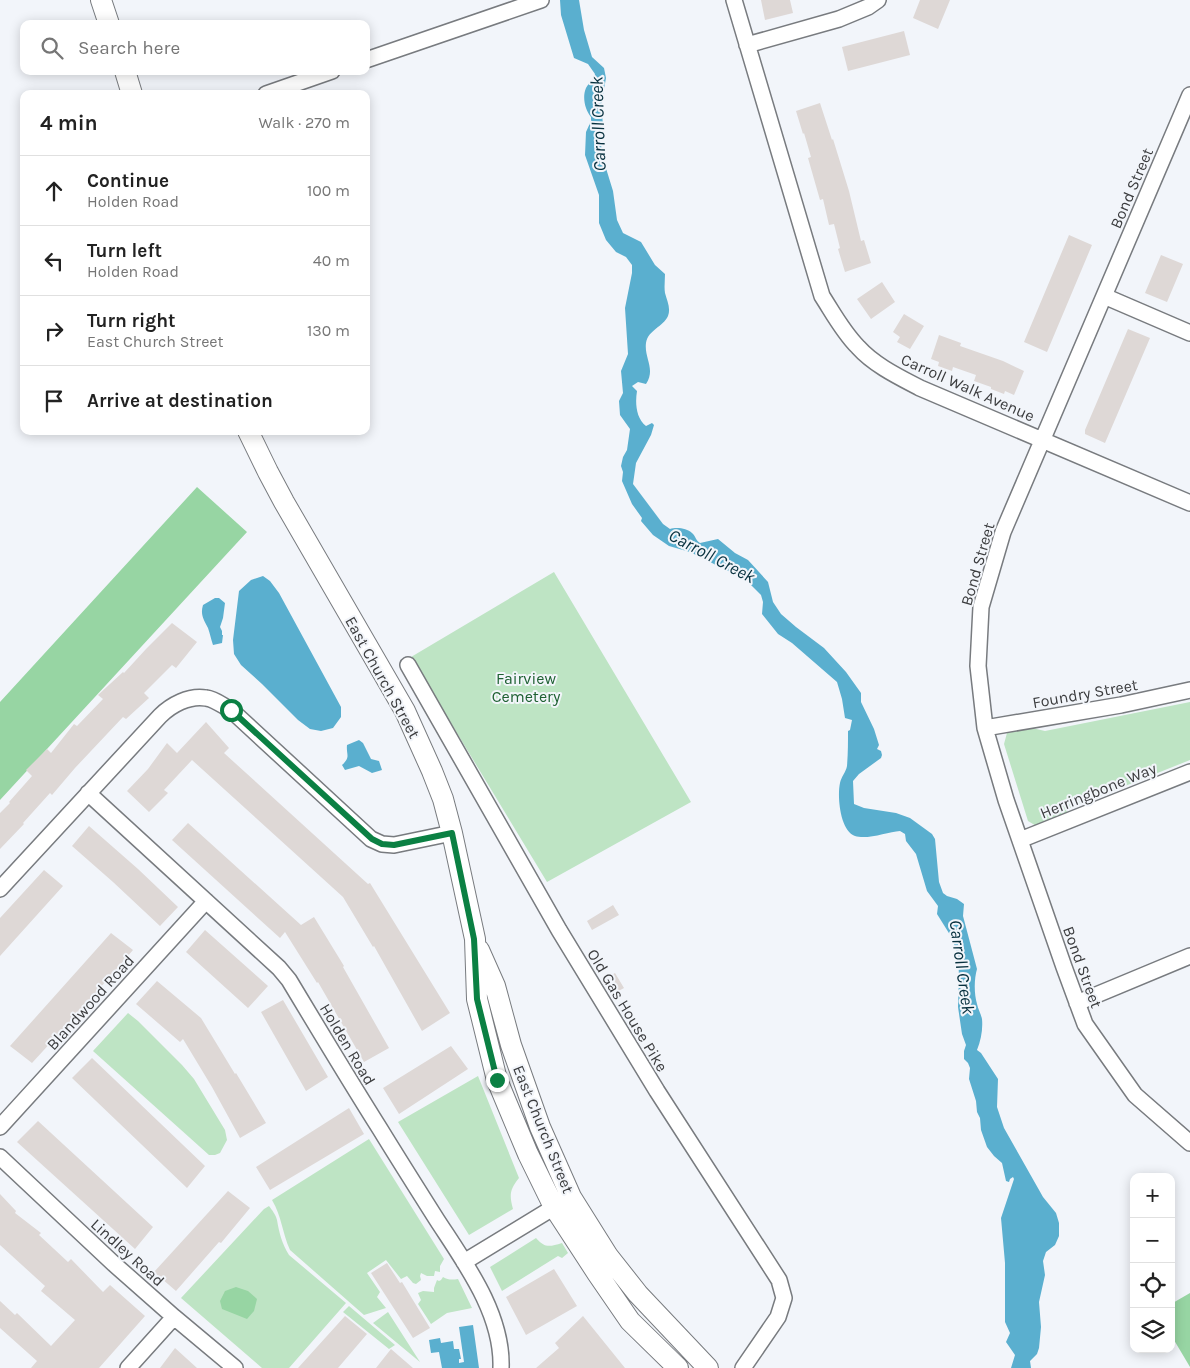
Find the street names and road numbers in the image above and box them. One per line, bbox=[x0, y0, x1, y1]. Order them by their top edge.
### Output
street label: Bond Street bbox=[1106, 145, 1157, 231]
street label: Carroll Walk Avenue bbox=[898, 349, 1038, 425]
street label: Bond Street bbox=[957, 520, 998, 608]
street label: East Church Street bbox=[341, 613, 424, 742]
street label: Foundry Street bbox=[1031, 675, 1139, 712]
street label: Herringbone Way bbox=[1037, 758, 1160, 822]
street label: Bond Street bbox=[1059, 924, 1106, 1011]
street label: Old Gas House Pike bbox=[583, 945, 672, 1075]
street label: Blandwood Road bbox=[43, 951, 138, 1054]
street label: Holden Road bbox=[316, 1000, 379, 1089]
street label: East Church Street bbox=[509, 1062, 578, 1196]
street label: Lindley Road bbox=[87, 1214, 168, 1290]

